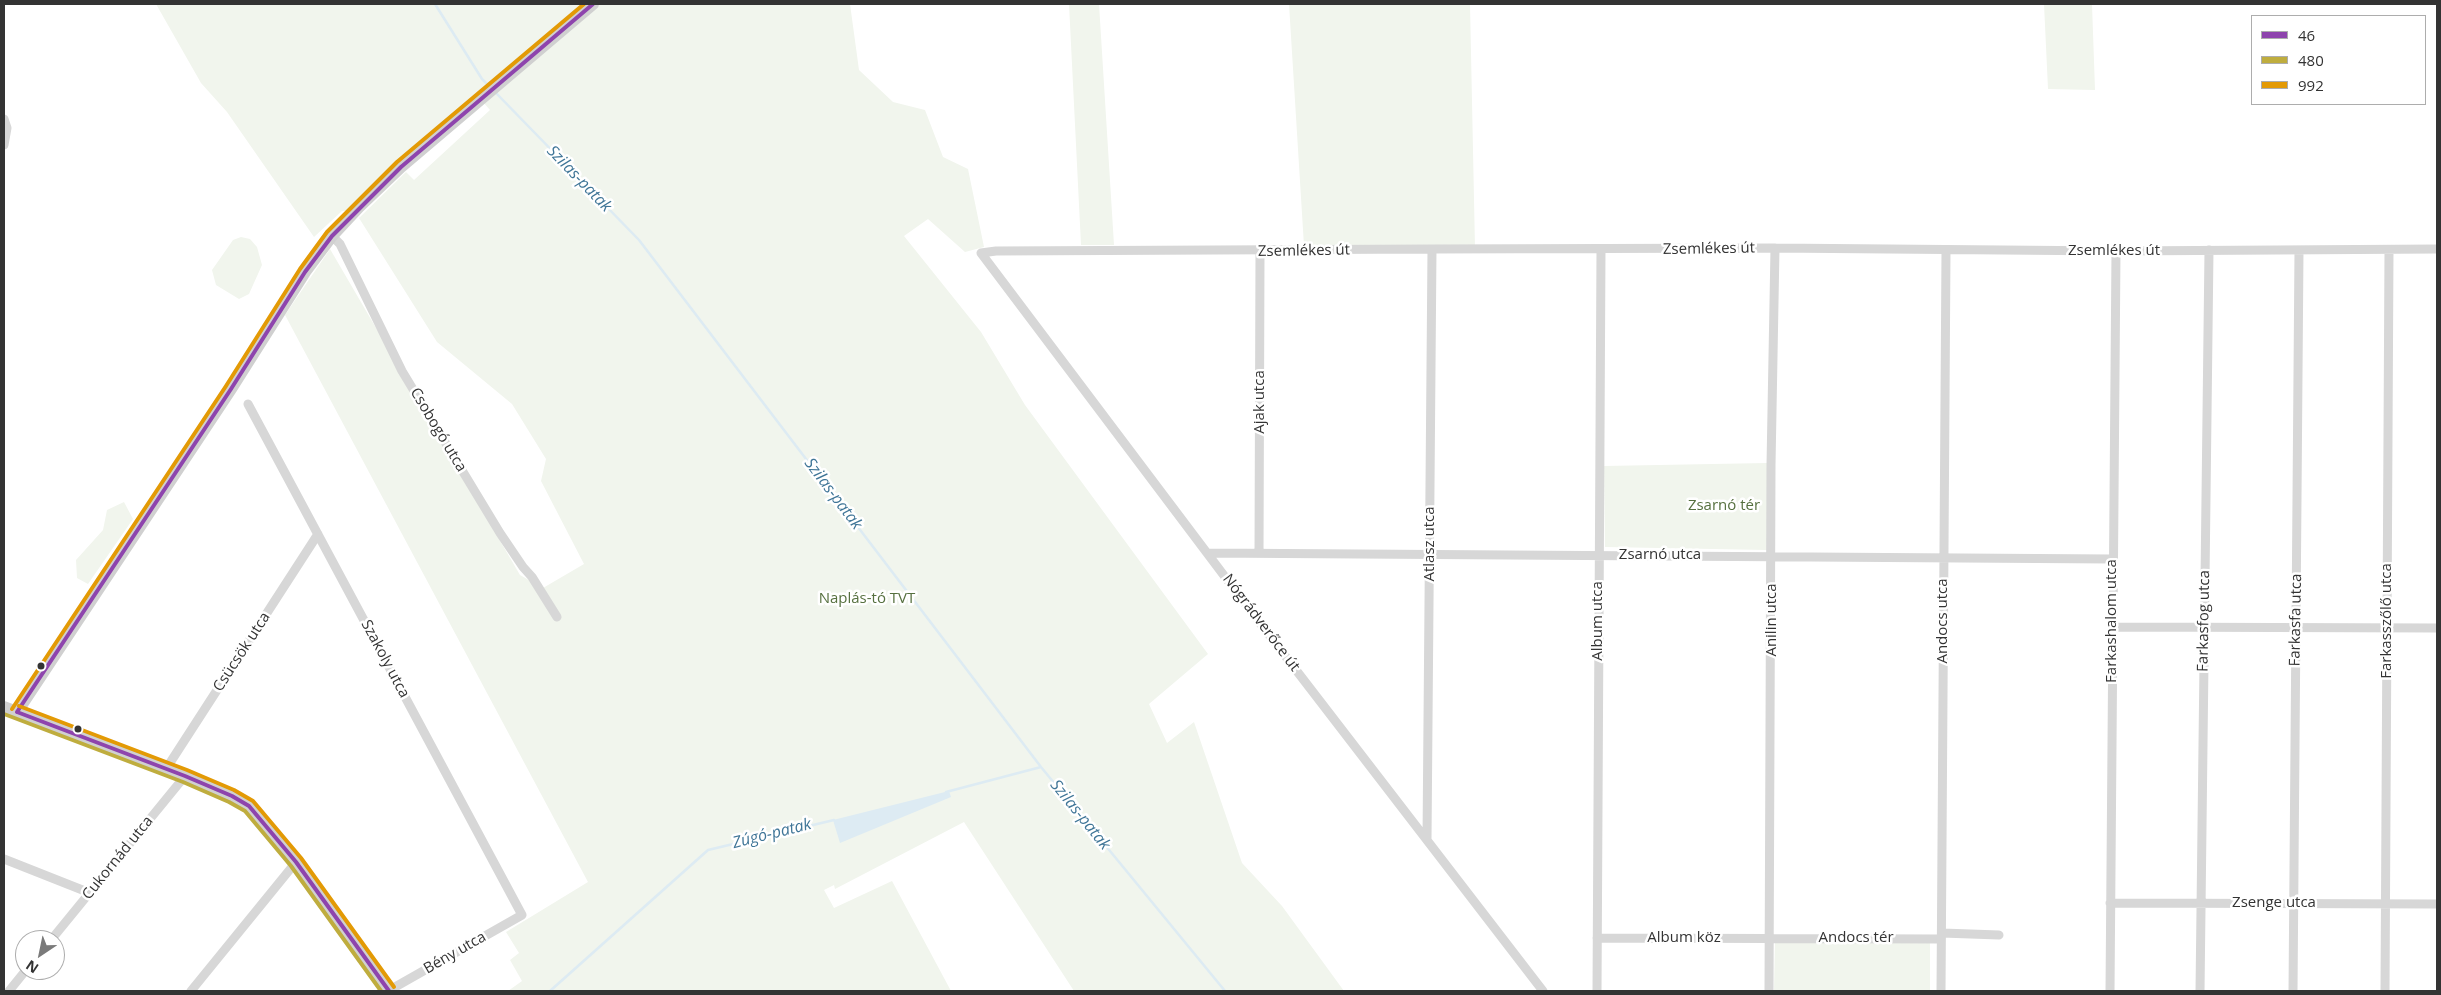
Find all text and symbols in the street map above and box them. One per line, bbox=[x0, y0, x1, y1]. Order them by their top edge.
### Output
legend bbox=[2251, 15, 2426, 105]
text: 46 bbox=[2298, 25, 2315, 45]
text: 480 bbox=[2298, 50, 2324, 70]
text: 992 bbox=[2298, 75, 2324, 95]
water label: Szilas-patak bbox=[543, 142, 615, 216]
street label: Zsemlékes út bbox=[1663, 239, 1755, 259]
street label: Zsemlékes út bbox=[1258, 241, 1350, 261]
street label: Zsemlékes út bbox=[2068, 242, 2160, 260]
street label: Ajak utca bbox=[1251, 370, 1269, 434]
street label: Csobogó utca bbox=[406, 385, 470, 475]
water label: Szilas-patak bbox=[800, 454, 866, 534]
park label: Zsarnó tér bbox=[1688, 497, 1760, 515]
street label: Atlasz utca bbox=[1421, 506, 1439, 582]
street label: Zsarnó utca bbox=[1619, 546, 1701, 564]
street label: Farkashalom utca bbox=[2103, 559, 2121, 683]
street label: Farkasszőlő utca bbox=[2378, 563, 2396, 679]
street label: Farkasfog utca bbox=[2194, 570, 2214, 672]
street label: Nógrádverőce út bbox=[1219, 571, 1303, 675]
street label: Farkasfa utca bbox=[2286, 573, 2306, 667]
street label: Andocs utca bbox=[1934, 578, 1952, 664]
street label: Album utca bbox=[1589, 581, 1607, 661]
street label: Anilin utca bbox=[1763, 583, 1781, 657]
park label: Naplás-tó TVT bbox=[819, 590, 915, 608]
street label: Csücsök utca bbox=[210, 609, 274, 695]
street label: Szakoly utca bbox=[357, 617, 413, 701]
unlabelled marker bbox=[36, 661, 46, 671]
unlabelled marker bbox=[73, 724, 83, 734]
water label: Szilas-patak bbox=[1046, 776, 1114, 854]
street label: Cukornád utca bbox=[79, 813, 157, 903]
water label: Zúgó-patak bbox=[731, 815, 813, 853]
street label: Zsenge utca bbox=[2232, 894, 2316, 912]
street label: Bény utca bbox=[421, 928, 489, 978]
street label: Album köz bbox=[1647, 929, 1721, 947]
street label: Andocs tér bbox=[1818, 929, 1894, 947]
north arrow bbox=[15, 930, 65, 980]
text: N bbox=[22, 956, 42, 978]

